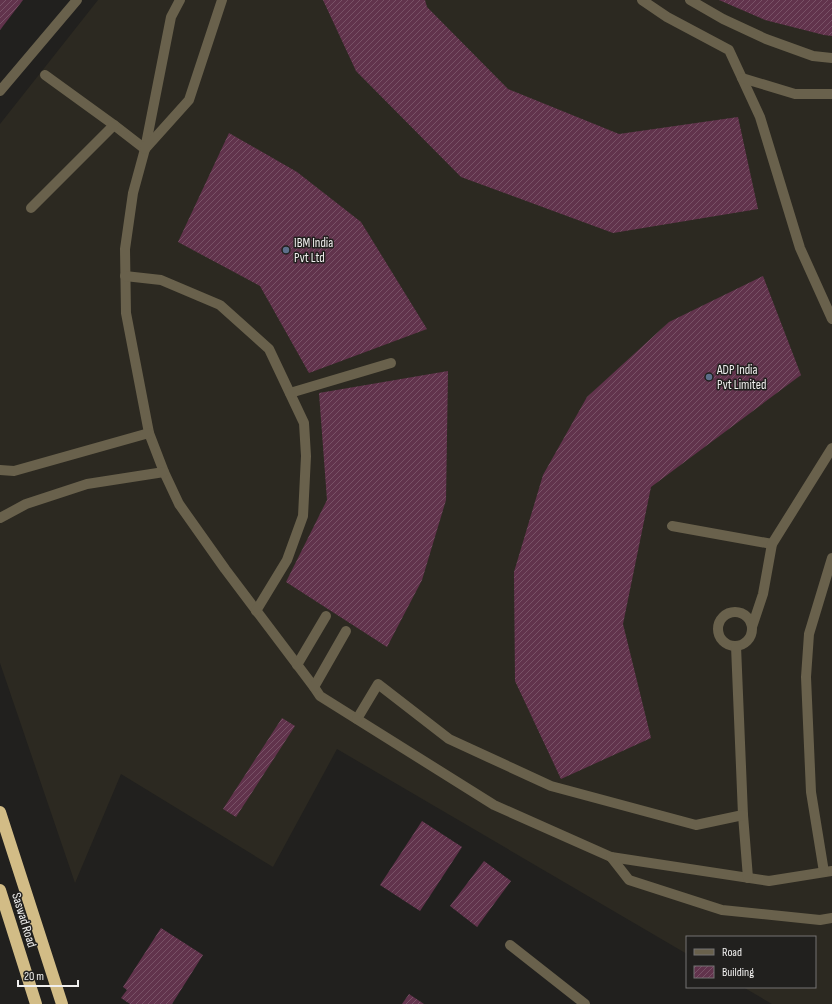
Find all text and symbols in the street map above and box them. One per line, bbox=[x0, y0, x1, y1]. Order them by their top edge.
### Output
place label: IBM India Pvt Ltd bbox=[294, 235, 333, 266]
marker: IBM India Pvt Ltd bbox=[281, 245, 291, 255]
place label: ADP India Pvt Limited bbox=[716, 362, 766, 393]
marker: ADP India Pvt Limited bbox=[704, 372, 714, 382]
street label: Saswad Road bbox=[8, 891, 40, 949]
legend bbox=[686, 936, 816, 988]
text: Road bbox=[722, 945, 742, 960]
scale bar bbox=[18, 962, 78, 988]
text: Building bbox=[722, 965, 754, 980]
text: 20 m bbox=[24, 969, 44, 984]

